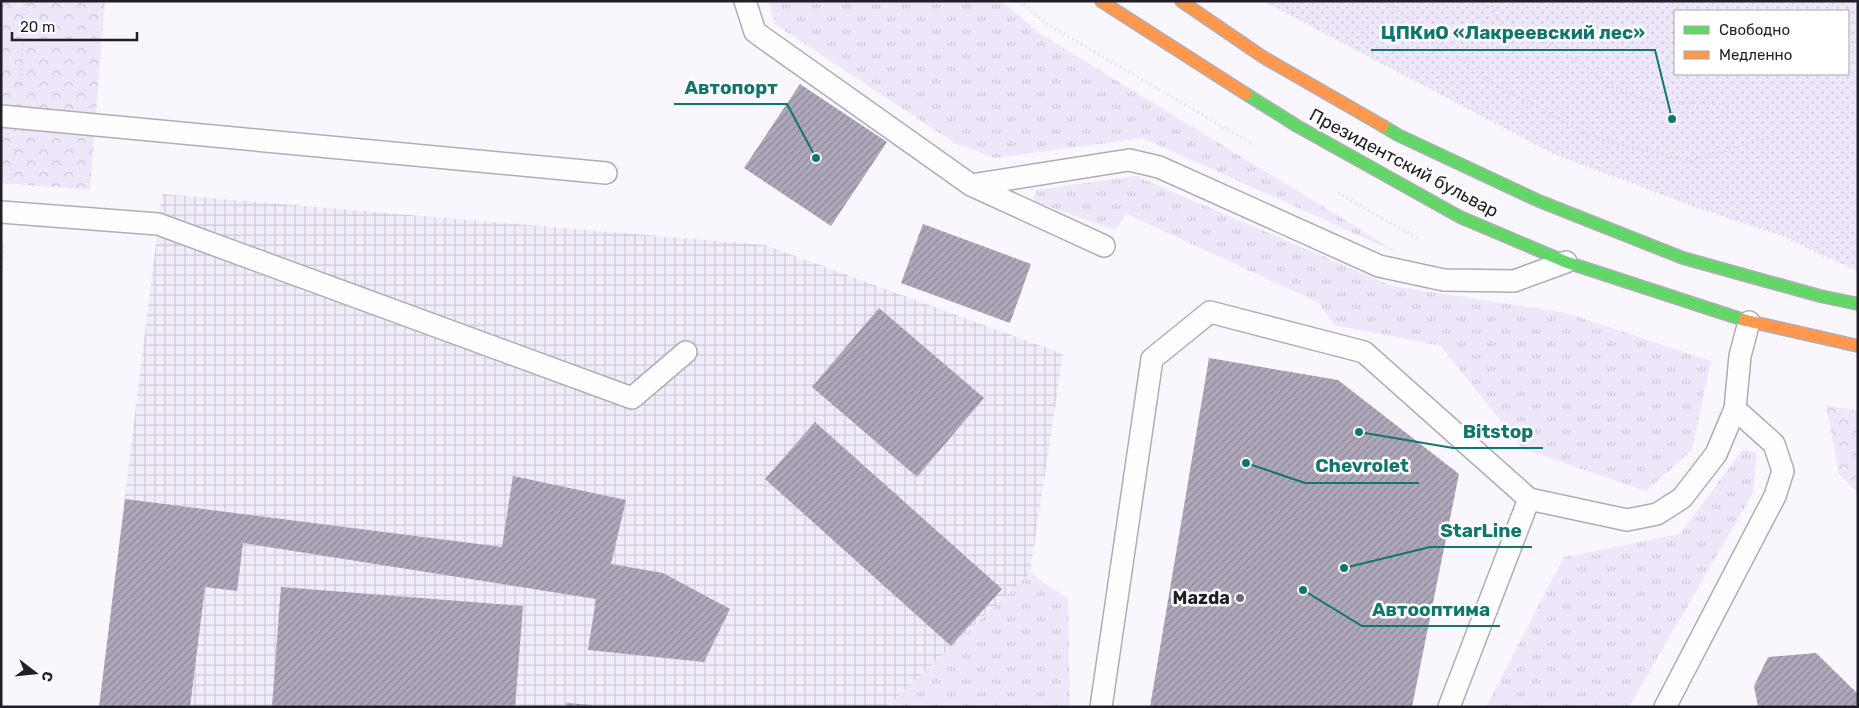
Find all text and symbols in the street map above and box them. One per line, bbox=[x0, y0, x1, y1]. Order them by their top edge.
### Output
scale bar bbox=[12, 10, 138, 42]
legend bbox=[1674, 10, 1849, 75]
callout: ЦПКиО «Лакреевский лес» bbox=[1371, 16, 1655, 50]
text: 20 m bbox=[20, 18, 55, 36]
text: ЦПКиО «Лакреевский лес» bbox=[1381, 21, 1645, 44]
text: Свободно bbox=[1719, 21, 1790, 39]
text: Медленно bbox=[1719, 46, 1792, 64]
callout: Автопорт bbox=[674, 70, 787, 104]
text: Автопорт bbox=[684, 76, 778, 99]
street label: Президентский бульвар bbox=[1306, 104, 1502, 222]
callout: Bitstop bbox=[1453, 414, 1543, 448]
text: Bitstop bbox=[1463, 420, 1533, 443]
callout: Chevrolet bbox=[1305, 449, 1419, 483]
text: Chevrolet bbox=[1315, 454, 1409, 477]
callout: StarLine bbox=[1430, 513, 1532, 547]
text: StarLine bbox=[1440, 519, 1522, 542]
place label: Mazda bbox=[1173, 587, 1230, 609]
marker: Mazda bbox=[1234, 592, 1246, 604]
callout: Автооптима bbox=[1362, 592, 1500, 626]
text: Автооптима bbox=[1372, 598, 1490, 621]
north arrow bbox=[10, 648, 60, 698]
text: С bbox=[37, 669, 57, 684]

